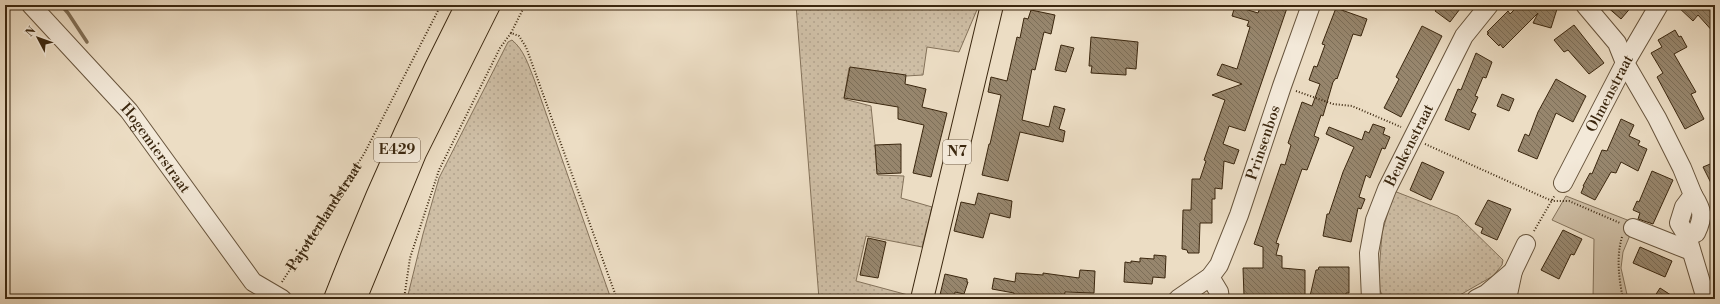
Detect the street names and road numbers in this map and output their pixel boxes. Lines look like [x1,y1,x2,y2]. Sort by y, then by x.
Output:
street label: Olmenstraat [1581,50,1638,135]
street label: Hogemierstraat [117,99,195,197]
street label: Beukenstraat [1380,100,1438,190]
street label: Prinsenbos [1242,103,1284,182]
road number: E429 [374,138,420,162]
road number: N7 [943,140,971,164]
street label: Pajottenlandstraat [282,158,366,274]

